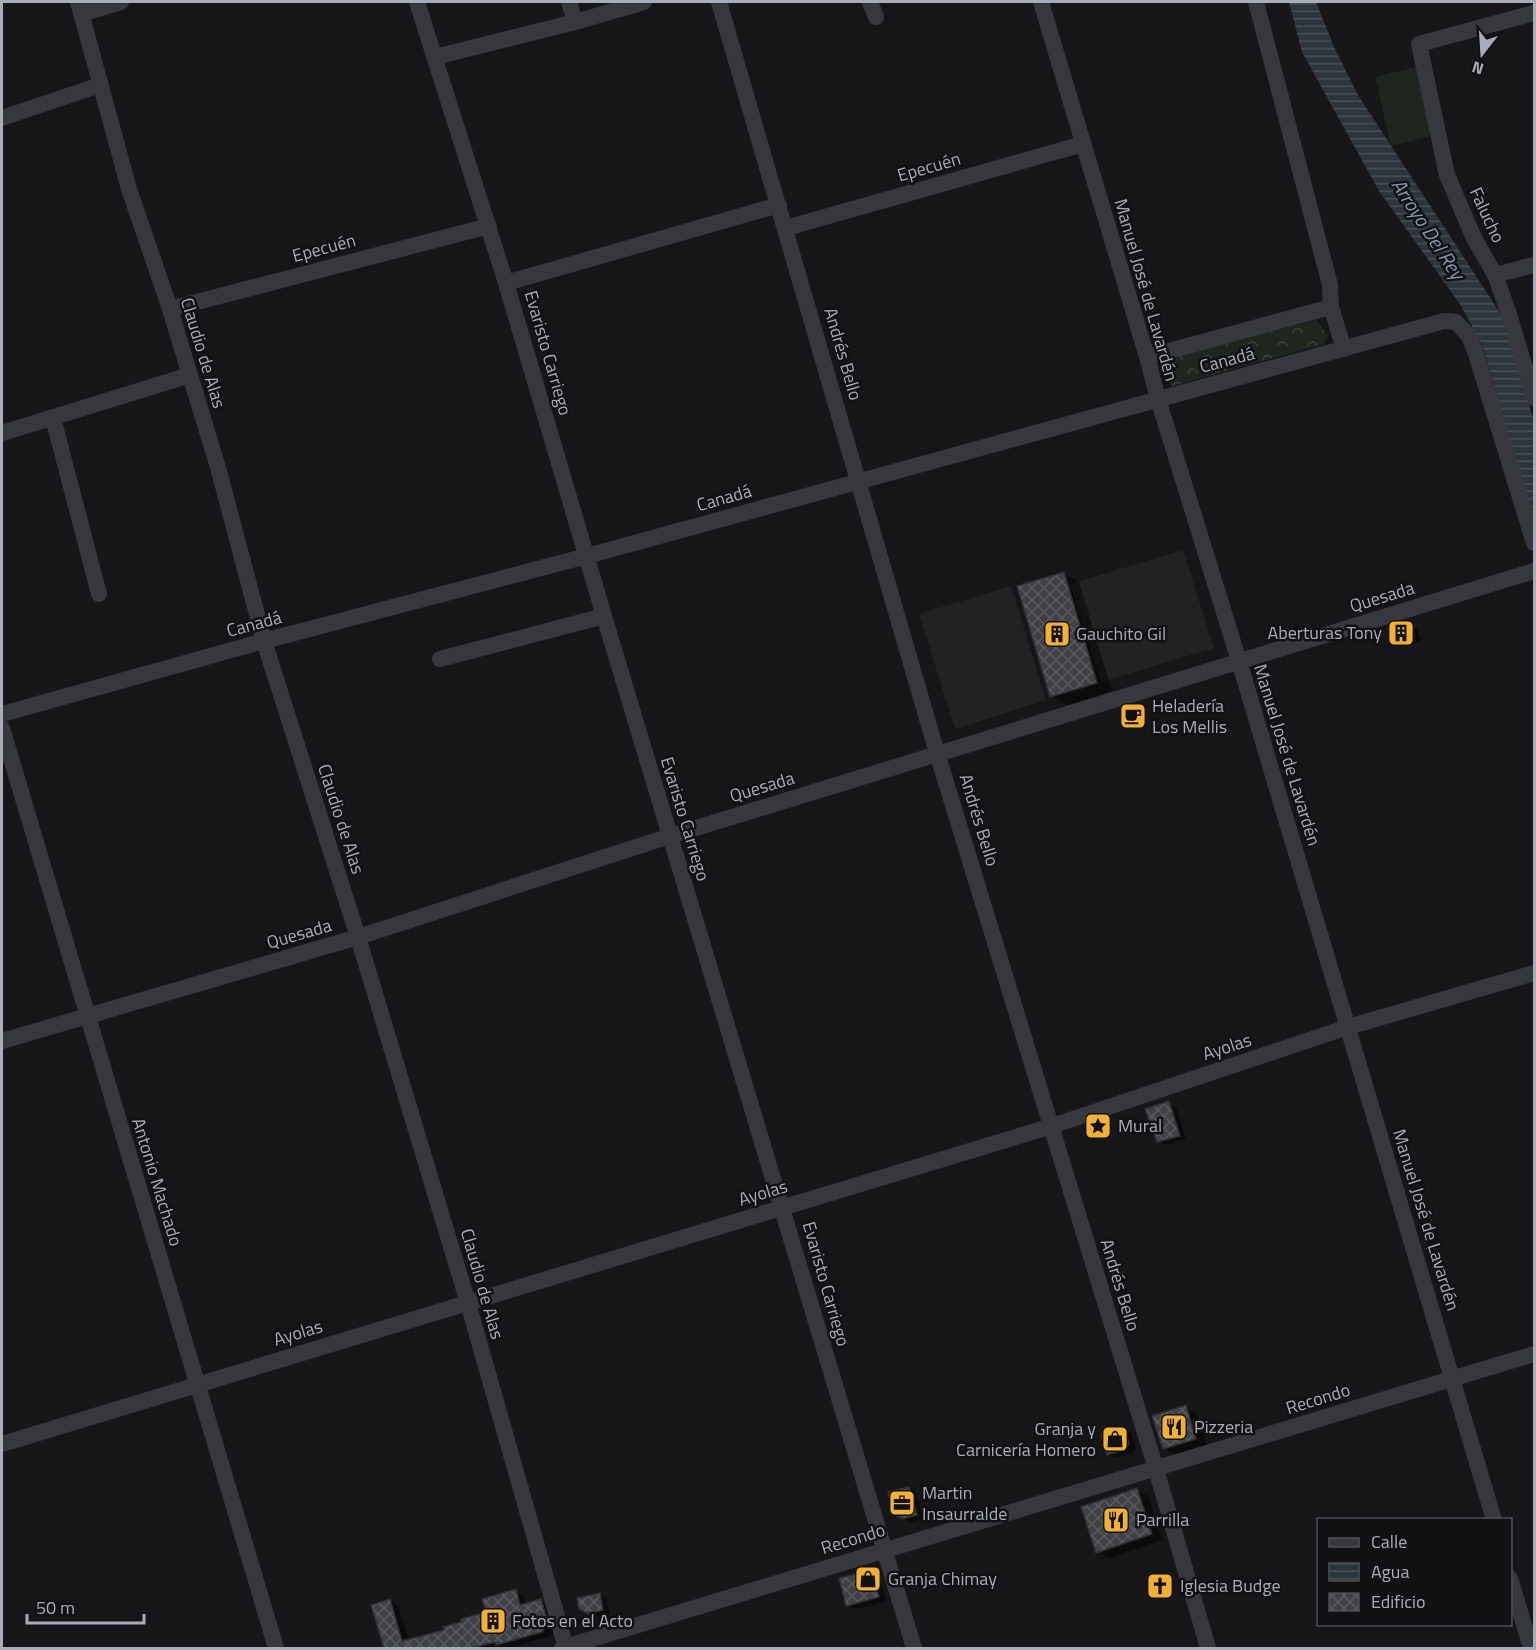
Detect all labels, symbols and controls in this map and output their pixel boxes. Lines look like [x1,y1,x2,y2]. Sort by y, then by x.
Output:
north arrow [1452,24,1512,84]
text: N [1469,55,1486,81]
street label: Epecuén [894,145,964,188]
water label: Arroyo Del Rey [1384,172,1474,287]
street label: Falucho [1463,183,1512,247]
street label: Manuel José de Lavardén [1108,196,1185,384]
street label: Epecuén [289,226,359,269]
street label: Evaristo Carriego [518,287,579,418]
street label: Claudio de Alas [174,294,233,411]
street label: Andrés Bello [817,304,870,403]
street label: Canadá [1196,339,1257,380]
street label: Canadá [693,477,755,518]
street label: Quesada [1346,574,1418,619]
street label: Canadá [223,603,284,644]
building icon: Aberturas Tony [1386,618,1416,648]
building icon: Gauchito Gil [1042,619,1072,649]
place label: Aberturas Tony [1267,619,1382,646]
place label: Gauchito Gil [1076,620,1166,647]
street label: Manuel José de Lavardén [1247,661,1328,849]
place label: Heladería Los Mellis [1152,692,1227,740]
cafe icon: Heladería Los Mellis [1118,701,1148,731]
street label: Evaristo Carriego [654,753,717,884]
street label: Claudio de Alas [311,760,372,877]
street label: Quesada [726,764,798,809]
street label: Andrés Bello [953,770,1006,869]
street label: Quesada [263,911,335,956]
street label: Ayolas [1199,1026,1255,1067]
place icon: Mural [1083,1111,1113,1141]
place label: Mural [1118,1112,1162,1139]
street label: Antonio Machado [125,1114,190,1249]
street label: Manuel José de Lavardén [1386,1126,1467,1314]
street label: Ayolas [735,1172,791,1213]
street label: Evaristo Carriego [796,1218,857,1349]
street label: Claudio de Alas [454,1225,511,1343]
street label: Andrés Bello [1094,1235,1147,1334]
street label: Ayolas [270,1312,326,1353]
street label: Recondo [1282,1376,1353,1421]
restaurant icon: Pizzeria [1159,1412,1189,1442]
place label: Pizzeria [1194,1413,1253,1440]
place label: Granja y Carnicería Homero [956,1415,1096,1463]
shop icon: Granja y Carnicería Homero [1100,1424,1130,1454]
place label: Martin Insaurralde [922,1479,1007,1527]
office icon: Martin Insaurralde [887,1488,917,1518]
restaurant icon: Parrilla [1101,1505,1131,1535]
place label: Parrilla [1136,1506,1189,1533]
street label: Recondo [817,1516,888,1561]
legend [1317,1518,1512,1626]
text: Calle [1371,1528,1407,1555]
text: Agua [1371,1558,1409,1585]
shop icon: Granja Chimay [853,1564,883,1594]
place label: Granja Chimay [888,1565,997,1592]
church icon: Iglesia Budge [1145,1571,1175,1601]
place label: Iglesia Budge [1180,1572,1281,1599]
scale bar [27,1587,144,1625]
text: Edificio [1371,1588,1425,1615]
text: 50 m [36,1594,75,1621]
building icon: Fotos en el Acto [478,1606,508,1636]
place label: Fotos en el Acto [512,1607,633,1634]

